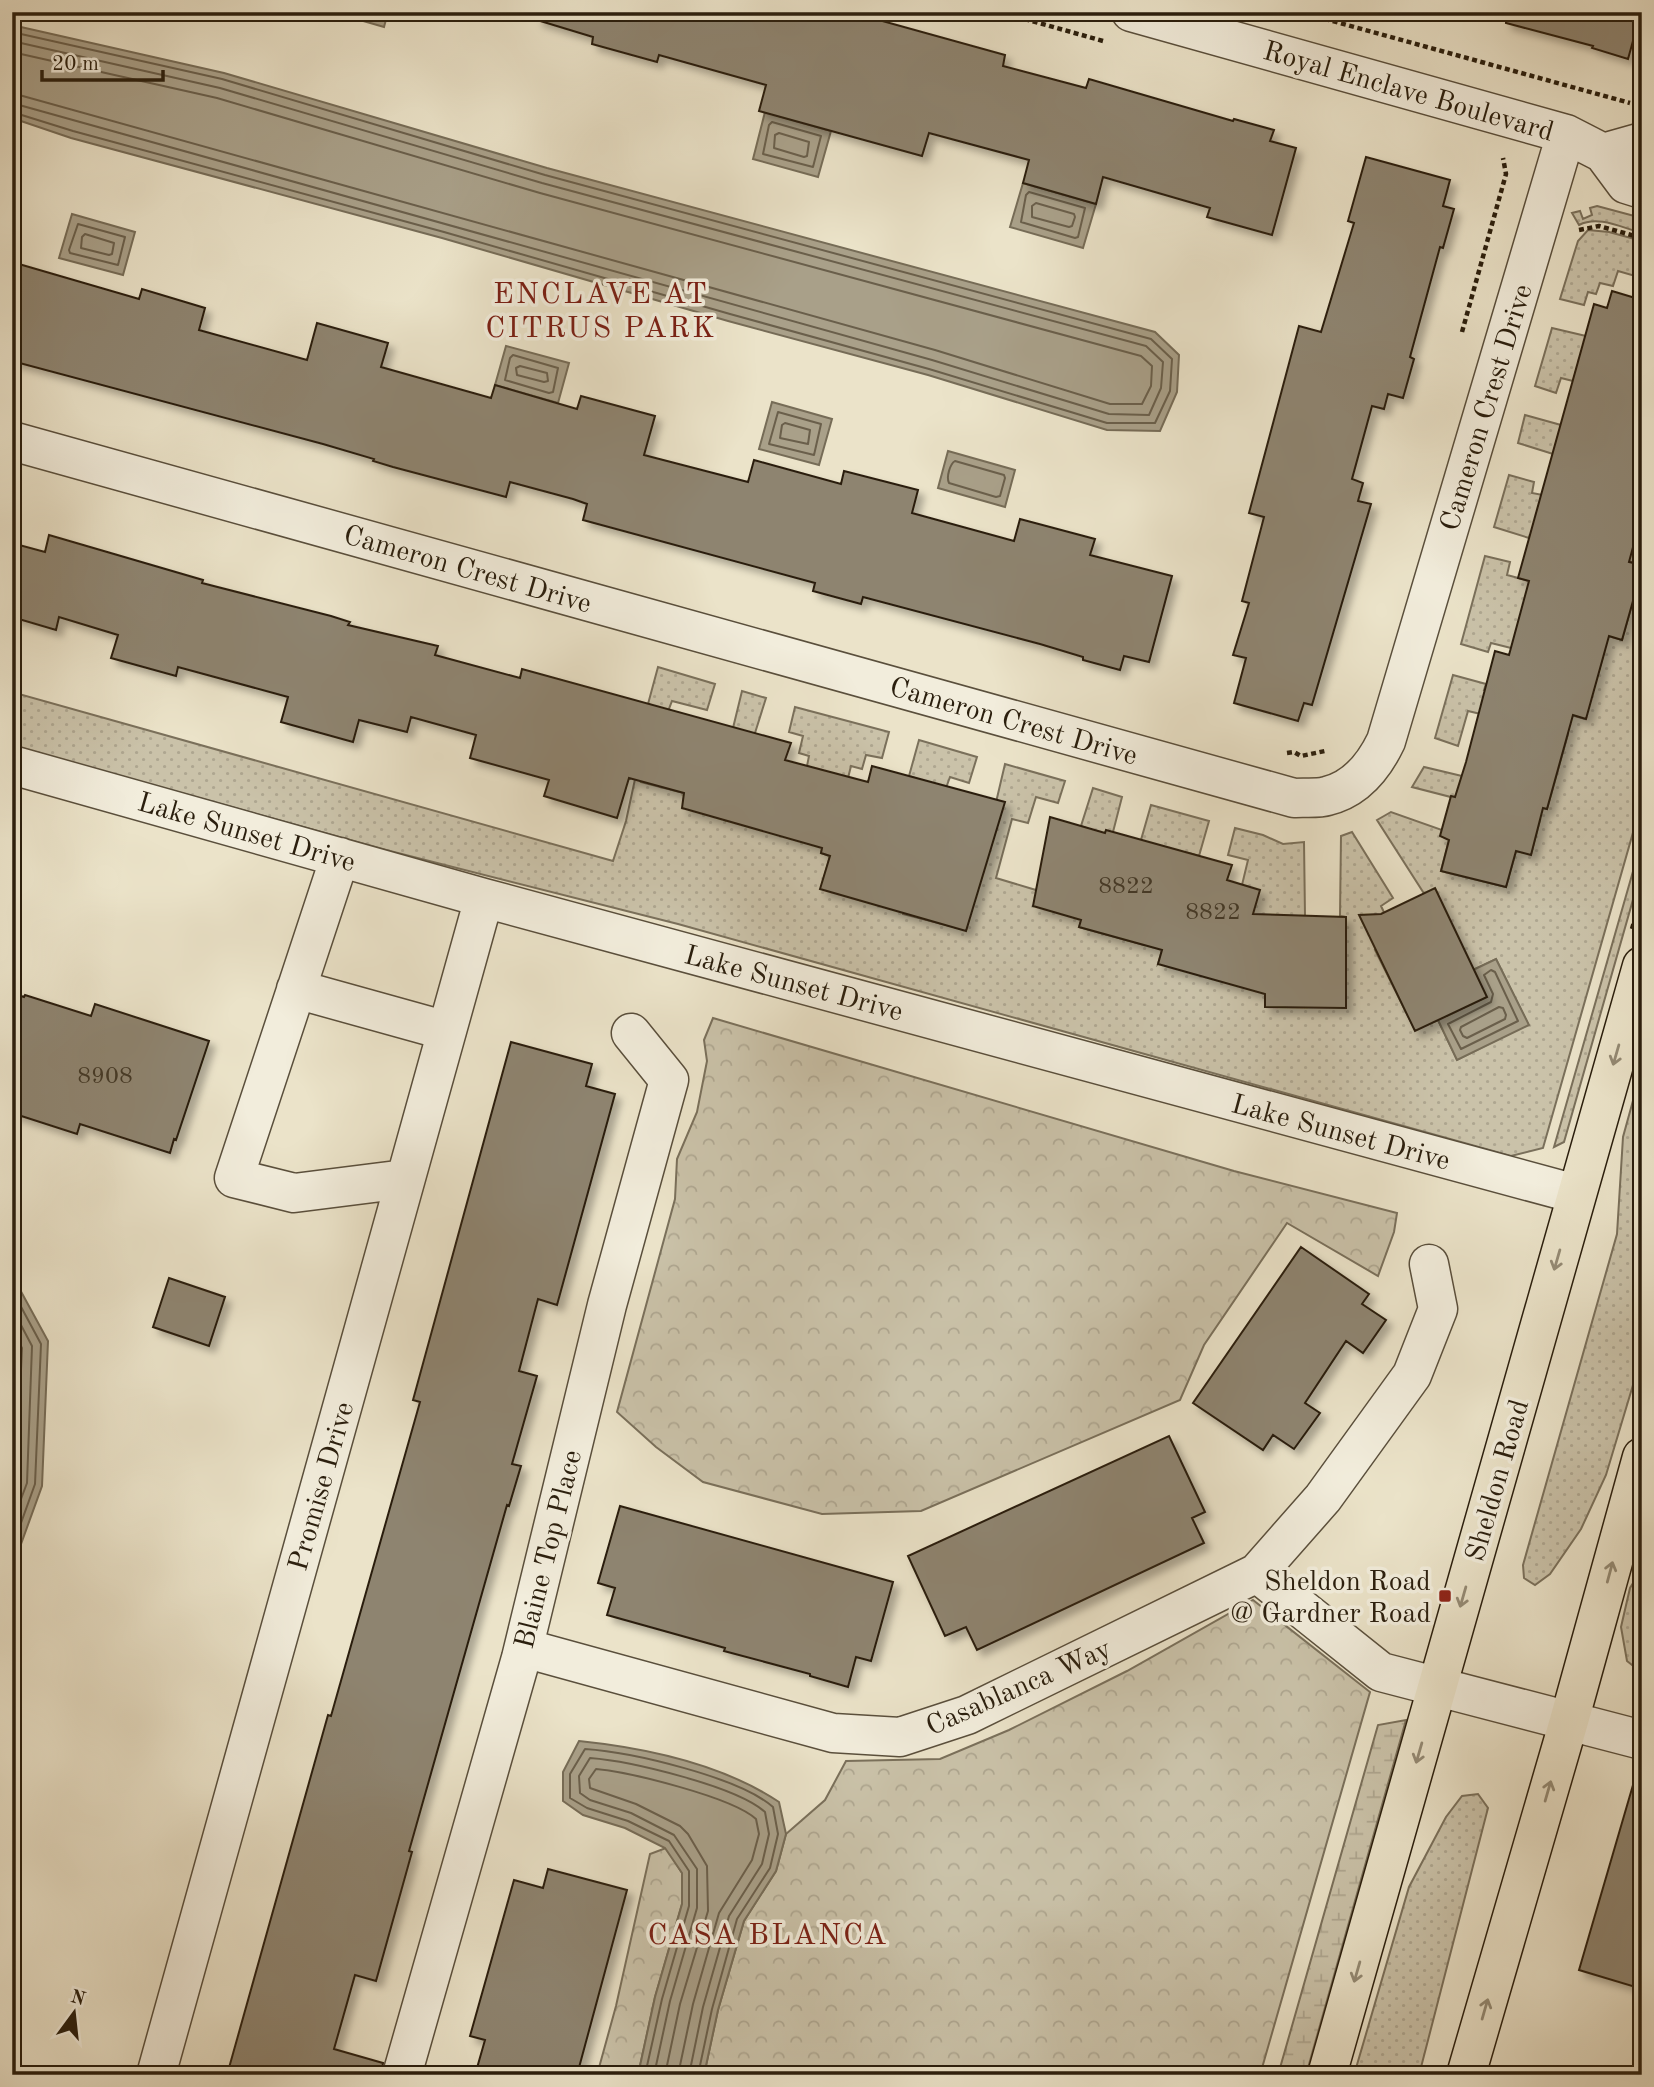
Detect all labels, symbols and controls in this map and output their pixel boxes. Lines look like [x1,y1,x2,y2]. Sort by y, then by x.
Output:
scale bar [42,38,163,82]
street label: Royal Enclave Boulevard [1260,38,1557,148]
text: 20 m [52,54,99,75]
district label: ENCLAVE AT CITRUS PARK [485,280,717,344]
street label: Cameron Crest Drive [1437,281,1539,534]
street label: Cameron Crest Drive [340,522,594,620]
street label: Cameron Crest Drive [886,674,1140,772]
street label: Lake Sunset Drive [134,789,358,878]
house number: 8822 [1098,875,1154,899]
house number: 8822 [1185,901,1241,925]
street label: Lake Sunset Drive [681,942,906,1028]
one-way arrow [1609,1044,1622,1066]
house number: 8908 [77,1065,133,1089]
street label: Lake Sunset Drive [1228,1091,1453,1177]
one-way arrow [1550,1249,1563,1271]
street label: Sheldon Road [1462,1397,1535,1565]
street label: Promise Drive [285,1399,360,1574]
street label: Blaine Top Place [512,1447,588,1652]
one-way arrow [1604,1561,1617,1583]
place label: Sheldon Road @ Gardner Road [1230,1569,1431,1629]
one-way arrow [1455,1586,1468,1608]
marker: Sheldon Road @ Gardner Road [1437,1588,1453,1604]
street label: Casablanca Way [923,1635,1116,1742]
one-way arrow [1411,1742,1424,1764]
one-way arrow [1543,1780,1556,1802]
district label: CASA BLANCA [648,1921,888,1951]
one-way arrow [1349,1961,1362,1983]
north arrow [38,1979,108,2048]
text: N [68,1988,88,2010]
one-way arrow [1479,1998,1492,2021]

